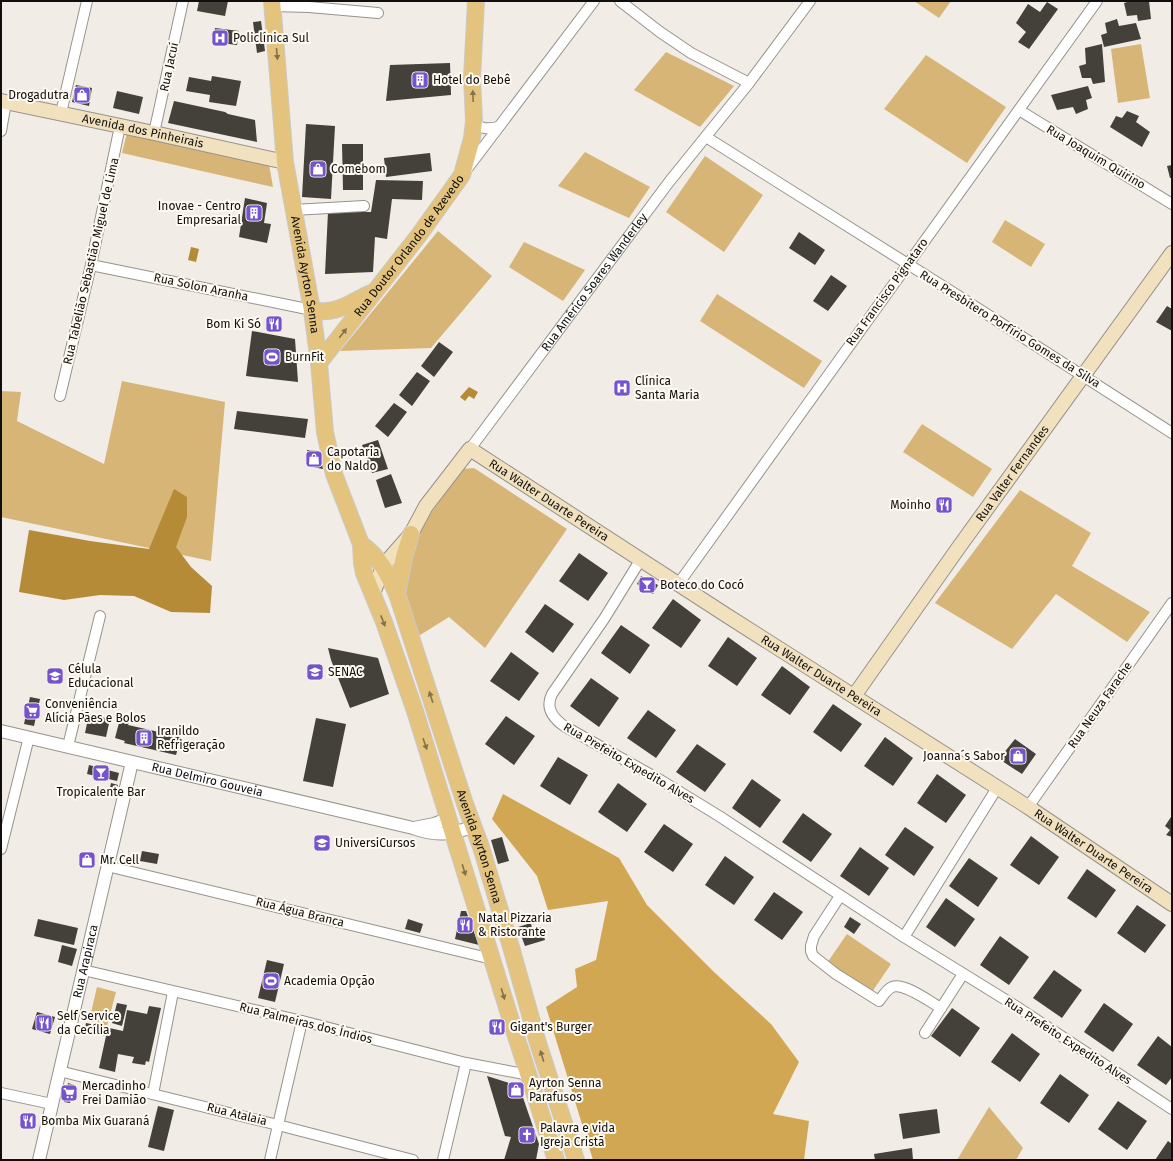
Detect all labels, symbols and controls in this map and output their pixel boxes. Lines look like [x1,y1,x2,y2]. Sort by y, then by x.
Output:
hospital icon: Policlínica Sul [210,28,230,48]
place label: Policlínica Sul [233,31,309,45]
street label: Rua Jacuí [157,40,181,93]
one-way arrow [274,48,280,60]
building icon: Hotel do Bebê [410,70,430,90]
place label: Hotel do Bebê [433,73,510,87]
shop icon: Drogadutra [72,85,92,105]
place label: Drogadutra [8,88,69,102]
one-way arrow [469,90,476,102]
street label: Avenida dos Pinheirais [81,111,205,151]
street label: Rua Joaquim Quirino [1044,122,1148,192]
street label: Rua Tabelião Sebastião Miguel de Lima [60,156,122,366]
shop icon: Comebom [308,159,328,179]
place label: Comebom [331,162,386,176]
street label: Rua Doutor Orlando de Azevedo [351,172,467,319]
place label: Inovae - Centro Empresarial [158,199,241,227]
building icon: Inovae - Centro Empresarial [244,203,264,223]
street label: Rua Américo Soares Wanderley [538,210,650,354]
street label: Avenida Ayrton Senna [288,215,322,334]
street label: Rua Francisco Pignataro [843,235,931,349]
street label: Rua Presbítero Porfírio Gomes da Silva [917,267,1103,391]
street label: Rua Solon Aranha [152,270,250,304]
restaurant icon: Bom Ki Só [264,314,284,334]
place label: Bom Ki Só [206,317,261,331]
one-way arrow [338,327,347,338]
sports icon: BurnFit [262,347,282,367]
place label: BurnFit [285,350,325,364]
place label: Clínica Santa Maria [635,374,699,402]
hospital icon: Clínica Santa Maria [612,378,632,398]
street label: Rua Valter Fernandes [973,422,1052,524]
place label: Capotaria do Naldo [327,445,380,473]
shop icon: Capotaria do Naldo [304,449,324,469]
street label: Rua Walter Duarte Pereira [486,456,611,544]
restaurant icon: Moinho [934,495,954,515]
place label: Moinho [890,498,931,512]
bar icon: Boteco do Cocó [637,575,657,595]
place label: Boteco do Cocó [660,578,744,592]
one-way arrow [381,615,387,627]
street label: Rua Walter Duarte Pereira [758,632,884,719]
street label: Rua Neuza Farache [1065,659,1135,751]
place label: Célula Educacional [68,662,134,690]
school or university icon: SENAC [305,662,325,682]
place label: SENAC [328,665,363,679]
school or university icon: Célula Educacional [45,666,65,686]
one-way arrow [428,691,434,703]
place label: Conveniência Alícia Pães e Bolos [45,697,146,725]
supermarket icon: Conveniência Alícia Pães e Bolos [22,701,42,721]
street label: Rua Prefeito Expedito Alves [561,720,697,806]
place label: Iranildo Refrigeração [157,724,225,752]
building icon: Iranildo Refrigeração [134,728,154,748]
one-way arrow [422,738,428,750]
shop icon: Joanna´s Sabor [1008,746,1028,766]
place label: Joanna´s Sabor [923,749,1005,763]
street label: Rua Delmiro Gouveia [150,760,264,799]
bar icon: Tropicalente Bar [91,763,111,783]
place label: Tropicalente Bar [56,785,146,799]
street label: Avenida Ayrton Senna [454,788,505,905]
street label: Rua Walter Duarte Pereira [1032,806,1155,896]
school or university icon: UniversiCursos [312,833,332,853]
place label: UniversiCursos [335,836,416,850]
shop icon: Mr. Cell [77,850,97,870]
place label: Mr. Cell [100,853,140,867]
one-way arrow [461,864,467,876]
street label: Rua Água Branca [254,893,346,930]
place label: Natal Pizzaria & Ristorante [478,911,552,939]
restaurant icon: Natal Pizzaria & Ristorante [455,915,475,935]
street label: Rua Arapiraca [70,923,101,999]
sports icon: Academia Opção [261,971,281,991]
place label: Academia Opção [284,974,375,988]
one-way arrow [500,988,506,1000]
street label: Rua Prefeito Expedito Alves [1002,995,1135,1088]
street label: Rua Palmeiras dos Índios [238,999,375,1046]
place label: Self Service da Cecília [57,1009,120,1037]
restaurant icon: Self Service da Cecília [34,1013,54,1033]
restaurant icon: Gigant's Burger [487,1017,507,1037]
place label: Gigant's Burger [510,1020,592,1034]
one-way arrow [539,1050,545,1062]
place label: Ayrton Senna Parafusos [529,1076,601,1104]
place label: Mercadinho Frei Damião [82,1079,146,1107]
shop icon: Ayrton Senna Parafusos [506,1080,526,1100]
supermarket icon: Mercadinho Frei Damião [59,1083,79,1103]
street label: Rua Atalaia [206,1100,268,1128]
restaurant icon: Bomba Mix Guaraná [18,1111,38,1131]
place label: Bomba Mix Guaraná [41,1114,149,1128]
place label: Palavra e vida Igreja Cristã [540,1121,615,1149]
church icon: Palavra e vida Igreja Cristã [517,1125,537,1145]

